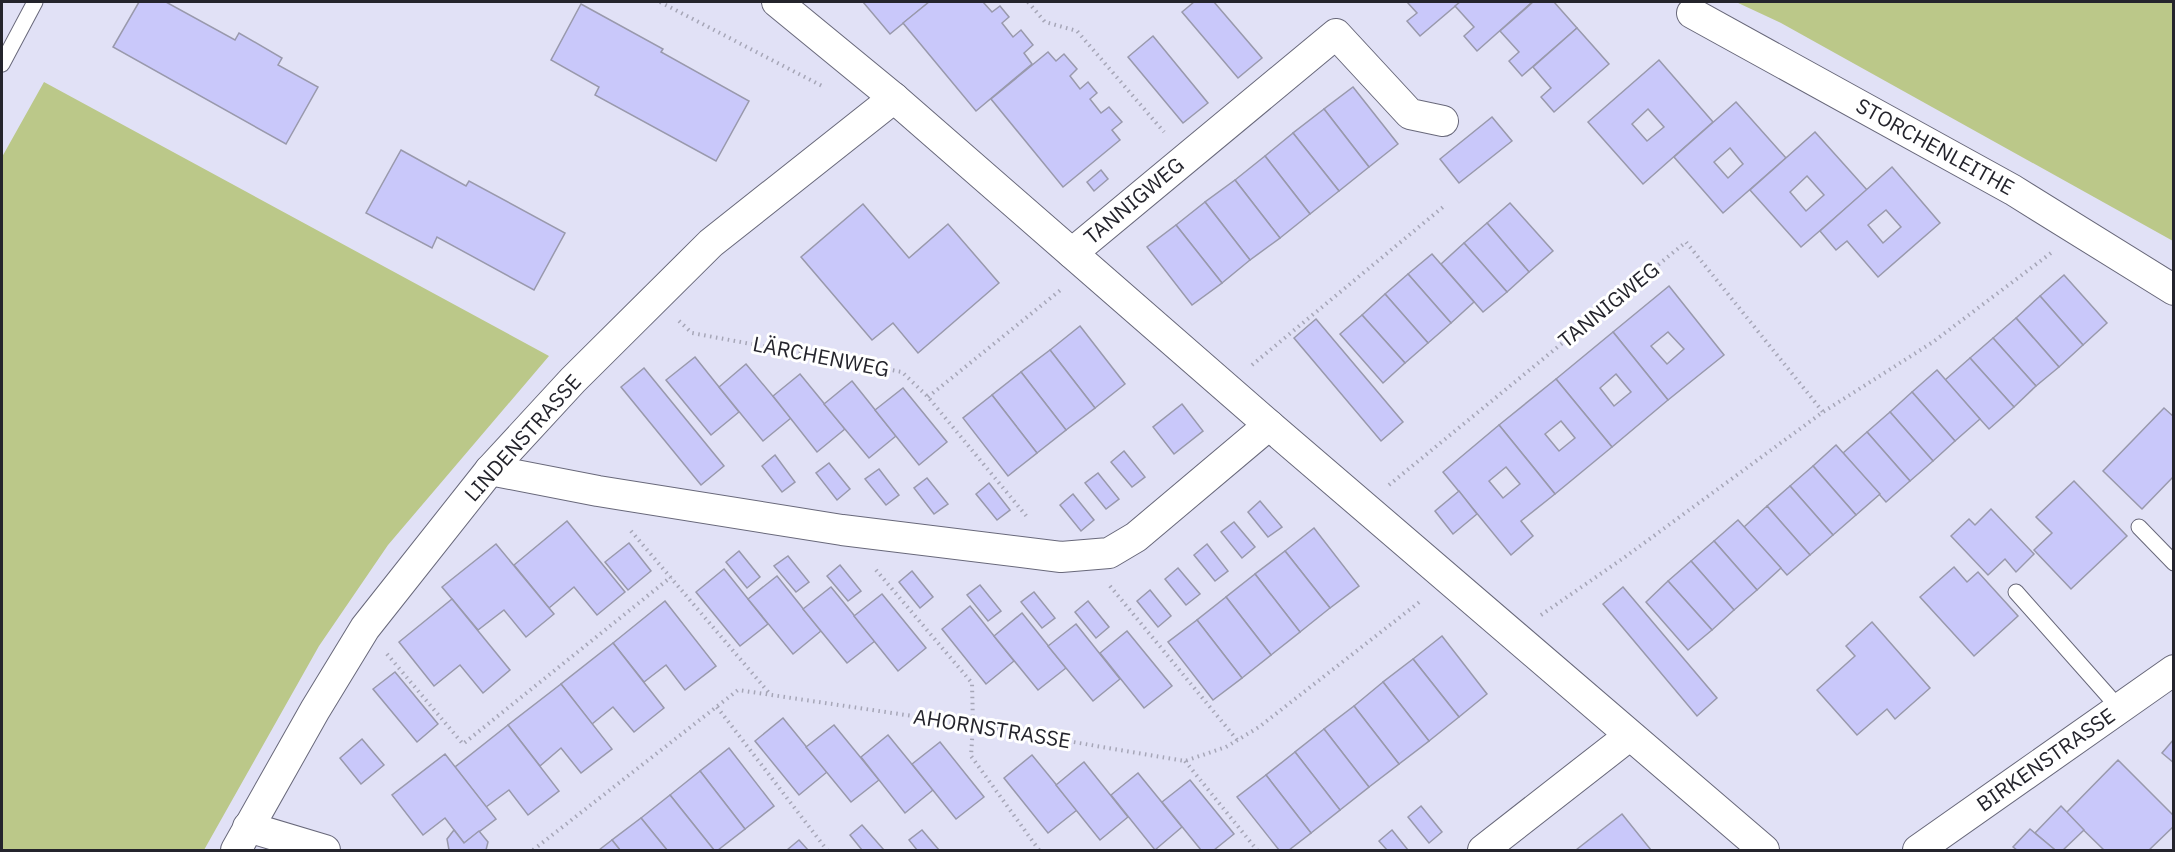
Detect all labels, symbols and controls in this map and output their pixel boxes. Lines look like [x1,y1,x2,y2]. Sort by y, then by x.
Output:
street label: STORCHENLEITHE [1851,91,2020,201]
street label: TANNIGWEG [1078,150,1189,250]
street label: TANNIGWEG [1552,255,1665,354]
street label: LÄRCHENWEG [751,329,892,383]
street label: LINDENSTRASSE [458,368,587,507]
street label: BIRKENSTRASSE [1971,701,2120,817]
street label: AHORNSTRASSE [912,702,1073,754]

